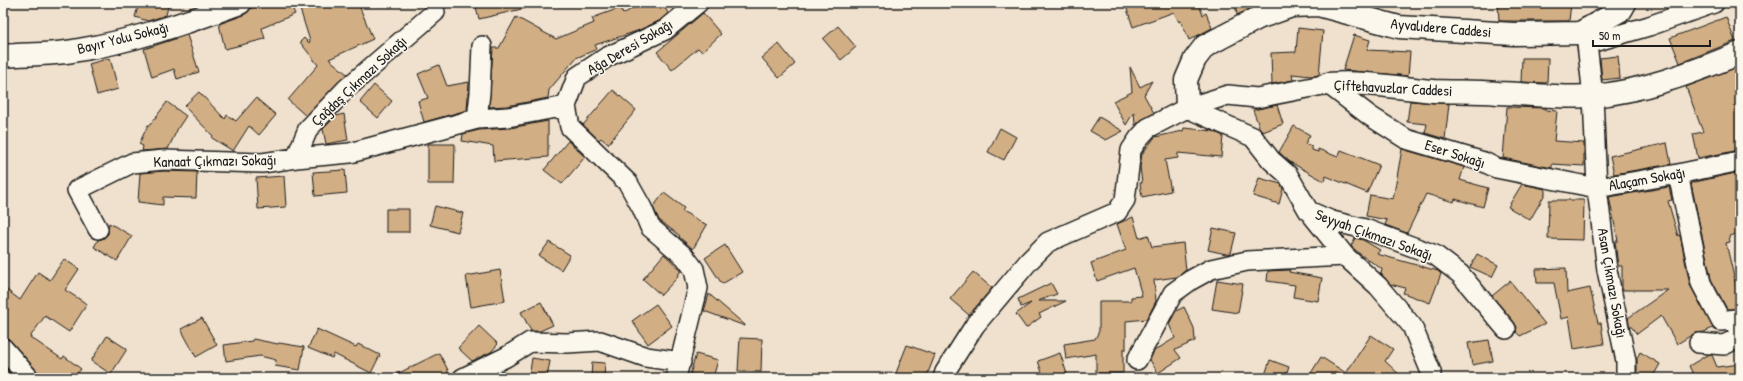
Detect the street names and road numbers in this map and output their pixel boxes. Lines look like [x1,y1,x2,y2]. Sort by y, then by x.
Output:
street label: Ayvalıdere Caddesi [1390,13,1492,42]
street label: Ağa Deresi Sokağı [583,14,676,80]
street label: Bayır Yolu Sokağı [75,16,171,59]
street label: Çağdaş Çıkmazı Sokağı [306,31,411,131]
street label: Çiftehavuzlar Caddesi [1333,74,1453,101]
street label: Eser Sokağı [1422,134,1488,173]
street label: Kanaat Çıkmazı Sokağı [153,149,277,172]
street label: Alaçam Sokağı [1607,161,1687,196]
street label: Seyyah Çıkmazı Sokağı [1313,204,1436,265]
street label: Asan Çıkmazı Sokağı [1592,226,1633,340]

